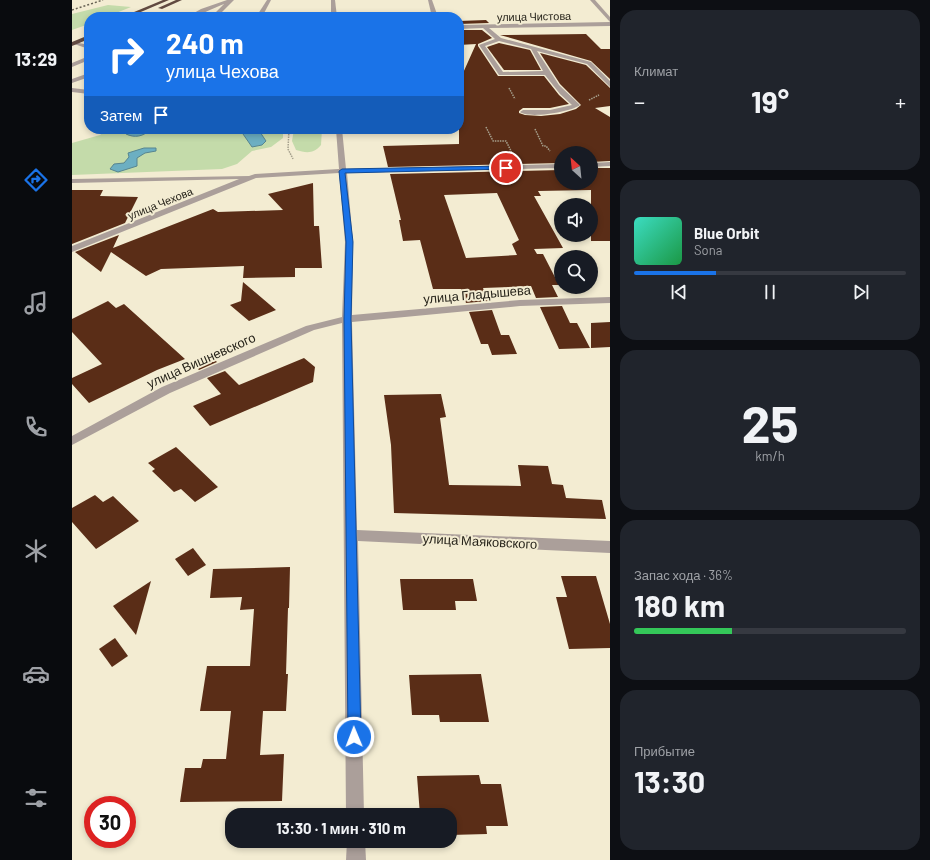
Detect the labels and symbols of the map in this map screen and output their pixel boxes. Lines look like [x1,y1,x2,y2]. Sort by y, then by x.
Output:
street label: улица Чистова [497,9,572,23]
north arrow [554,146,598,190]
pin [489,151,523,185]
street label: улица Чехова [126,184,195,222]
street label: улица Гладышева [422,281,532,307]
street label: улица Вишневского [144,329,258,391]
street label: улица Маяковского [422,530,538,552]
position arrow [333,716,375,758]
speed limit sign: 30 [84,796,136,848]

